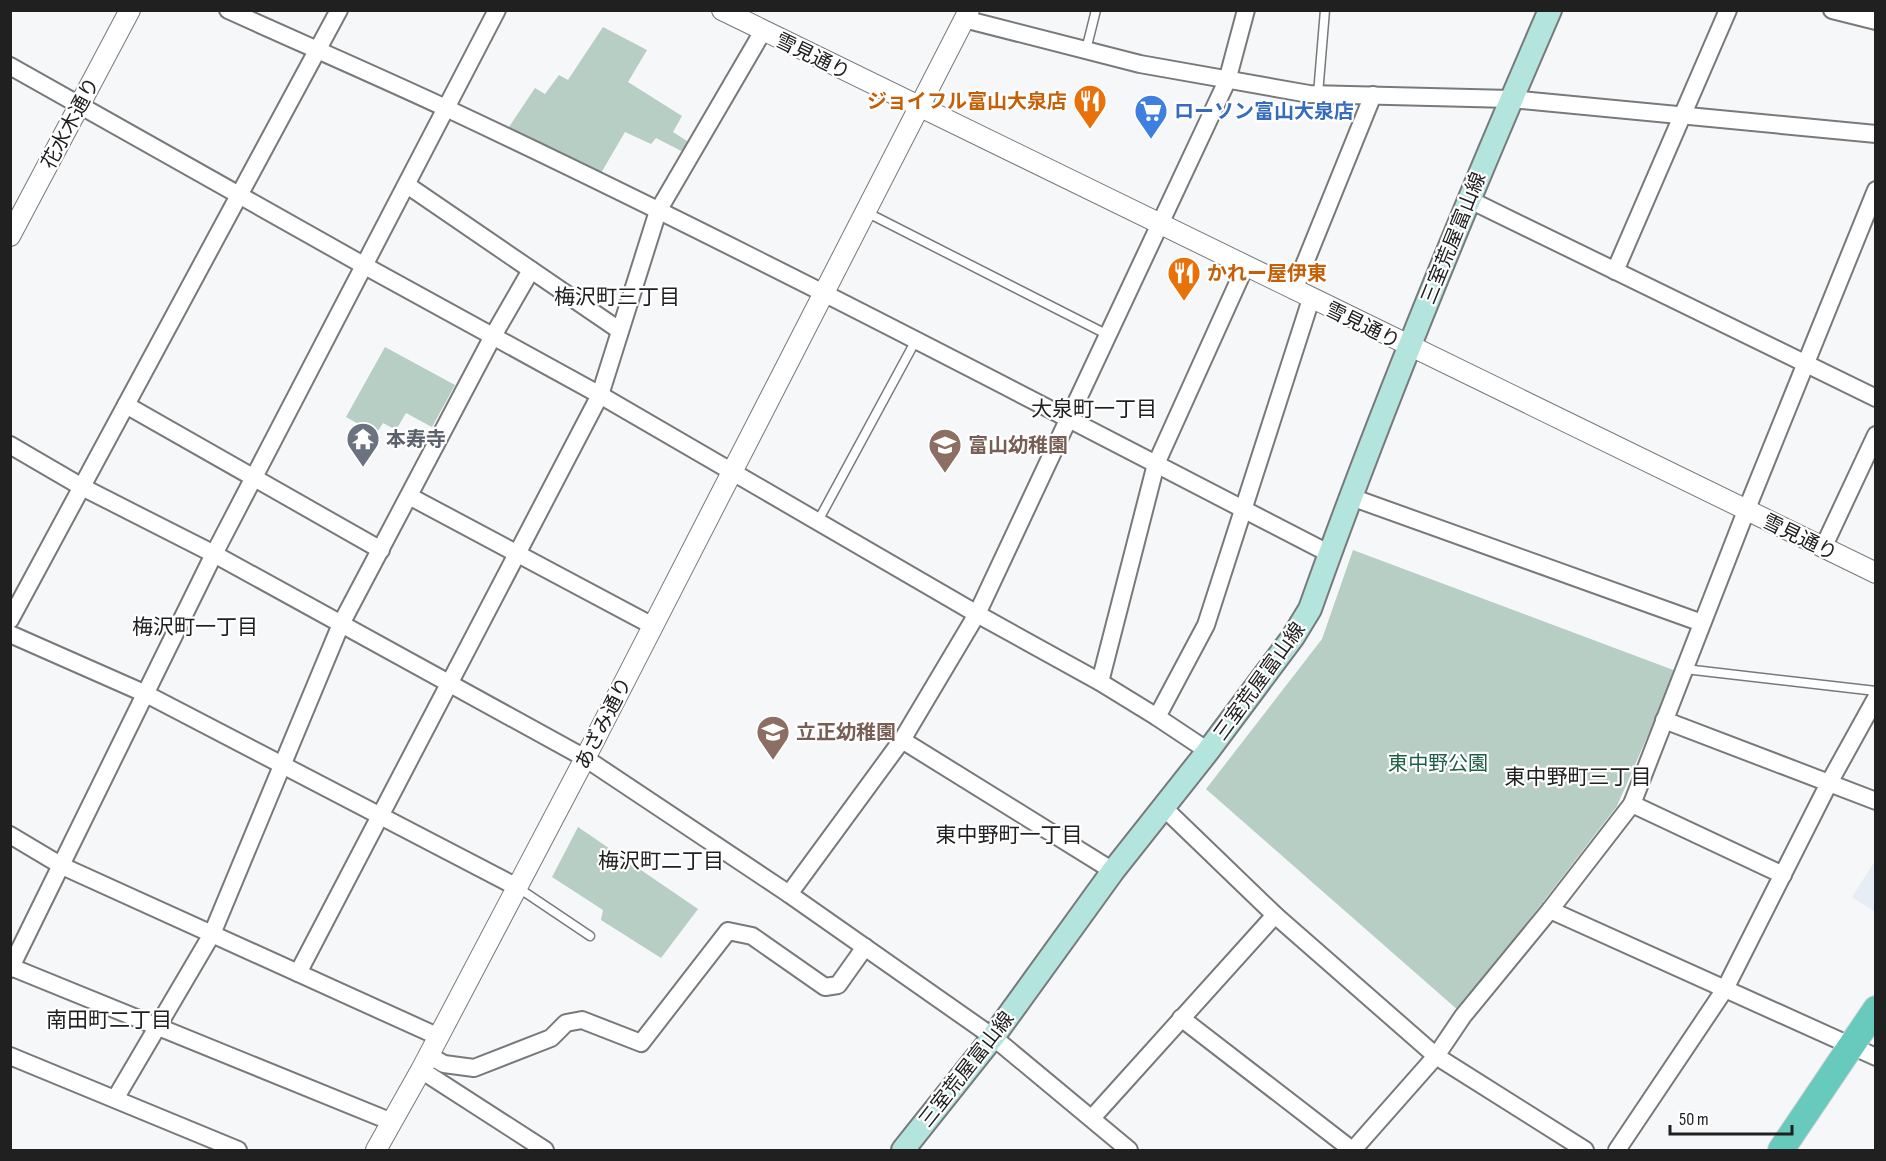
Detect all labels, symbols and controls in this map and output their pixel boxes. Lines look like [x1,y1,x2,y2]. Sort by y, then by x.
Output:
street label: 雪見通り [771,29,854,85]
street label: 花水木通り [37,74,105,173]
restaurant icon: ジョイフル富山大泉店 [1072,83,1108,130]
place label: ジョイフル富山大泉店 [867,90,1067,114]
supermarket icon: ローソン富山大泉店 [1133,93,1169,140]
place label: ローソン富山大泉店 [1174,100,1354,124]
street label: 三室荒屋富山線 [1417,169,1491,308]
restaurant icon: かれー屋伊東 [1166,255,1202,302]
place label: かれー屋伊東 [1207,262,1327,286]
district label: 梅沢町三丁目 [554,285,680,310]
street label: 雪見通り [1321,298,1404,354]
district label: 大泉町一丁目 [1031,397,1157,422]
temple icon: 本寿寺 [345,421,381,468]
school or university icon: 富山幼稚園 [927,427,963,474]
place label: 本寿寺 [386,428,446,452]
place label: 富山幼稚園 [968,434,1068,458]
street label: 雪見通り [1758,510,1841,566]
district label: 梅沢町一丁目 [132,615,258,640]
street label: 三室荒屋富山線 [1209,618,1311,745]
street label: あざみ通り [570,673,637,773]
school or university icon: 立正幼稚園 [755,714,791,761]
place label: 立正幼稚園 [796,721,896,745]
park label: 東中野公園 [1388,752,1488,776]
district label: 東中野町三丁目 [1505,765,1652,790]
district label: 東中野町一丁目 [936,823,1083,848]
district label: 梅沢町二丁目 [598,849,724,874]
street label: 三室荒屋富山線 [914,1007,1019,1132]
district label: 南田町二丁目 [46,1008,172,1033]
scale bar [1670,1098,1792,1136]
text: 50 m [1679,1109,1709,1130]

